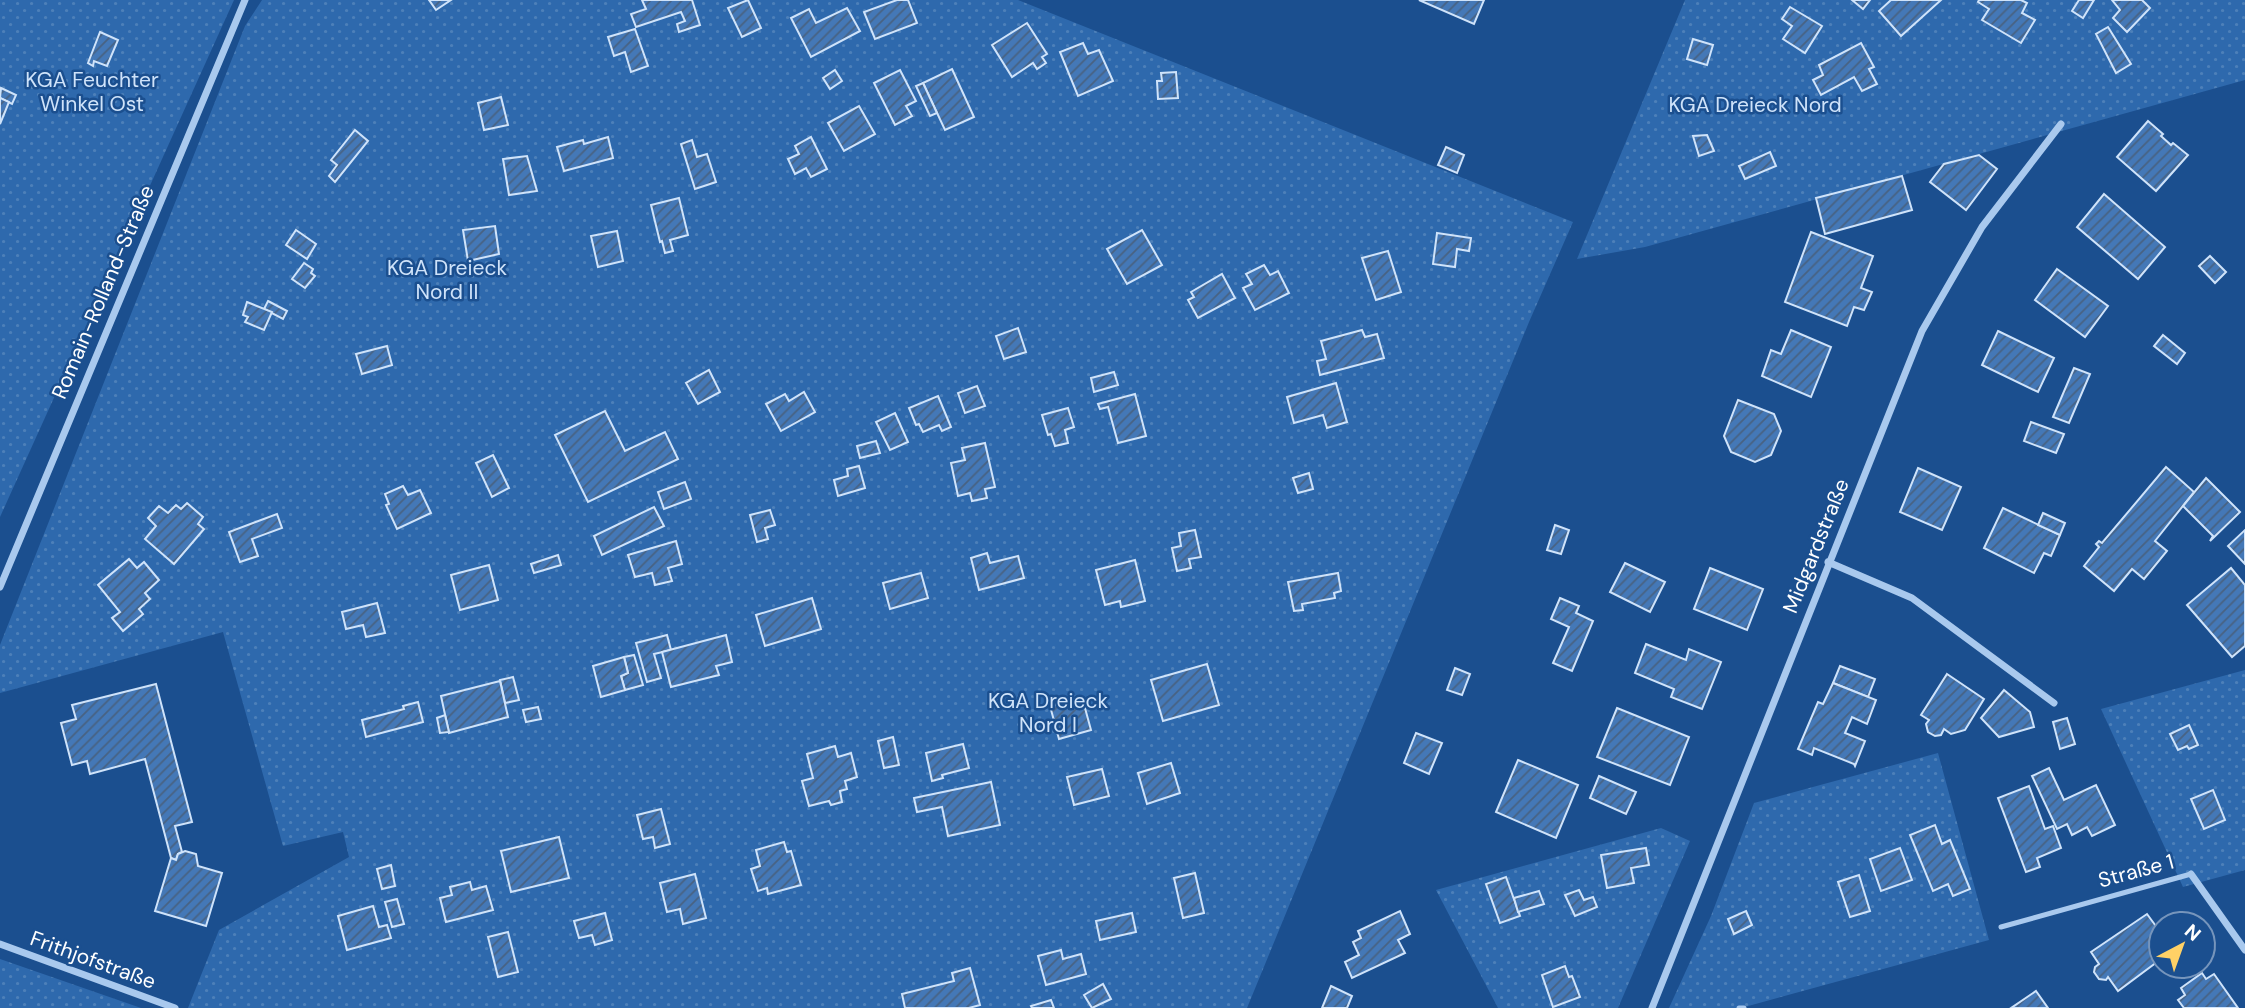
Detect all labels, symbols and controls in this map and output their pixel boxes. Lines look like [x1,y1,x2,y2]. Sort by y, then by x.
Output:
park label: KGA Feuchter Winkel Ost [25,66,159,118]
park label: KGA Dreieck Nord [1668,91,1842,119]
street label: Romain-Rolland-Straße [45,181,161,403]
park label: KGA Dreieck Nord II [387,254,507,306]
street label: Midgardstraße [1776,475,1856,617]
park label: KGA Dreieck Nord I [988,687,1108,739]
street label: Straße 1 [2095,847,2177,895]
north arrow [2147,910,2217,980]
text: N [2179,919,2206,947]
street label: Frithjofstraße [26,924,160,996]

